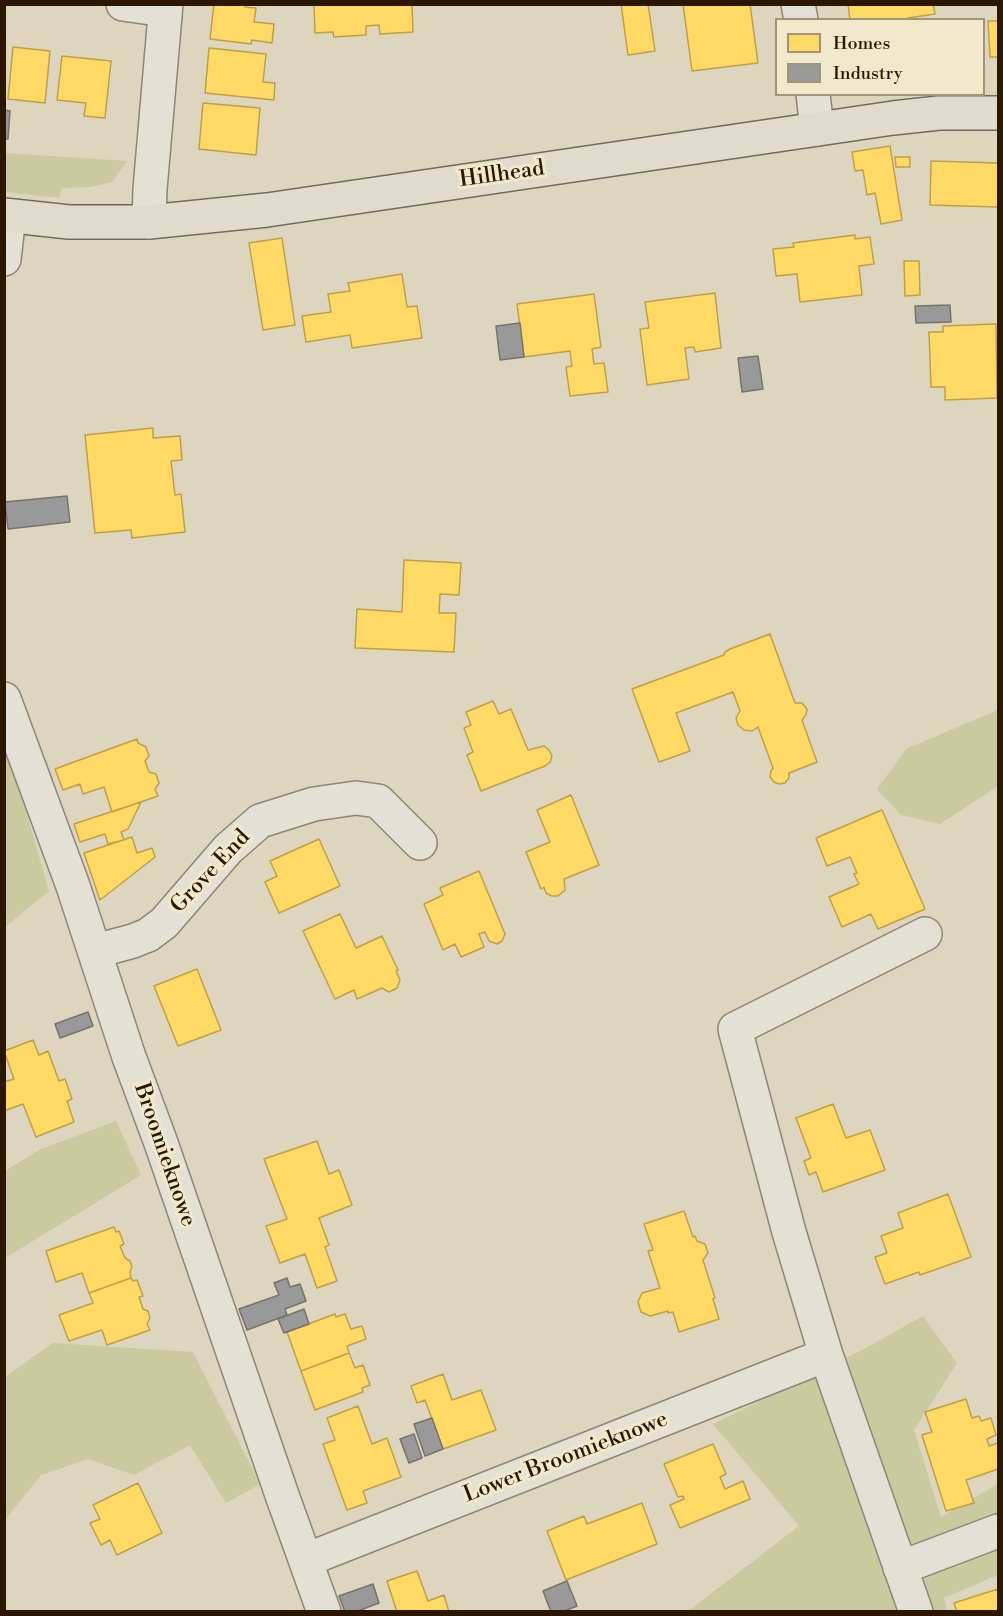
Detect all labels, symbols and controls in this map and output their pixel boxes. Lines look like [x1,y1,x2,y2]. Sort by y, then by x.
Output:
legend [775,18,985,96]
text: Homes [833,32,890,55]
text: Industry [833,62,903,85]
street label: Hillhead [458,156,546,194]
street label: Grove End [166,825,256,919]
street label: Broomieknowe [127,1080,201,1230]
street label: Lower Broomieknowe [460,1407,672,1509]

